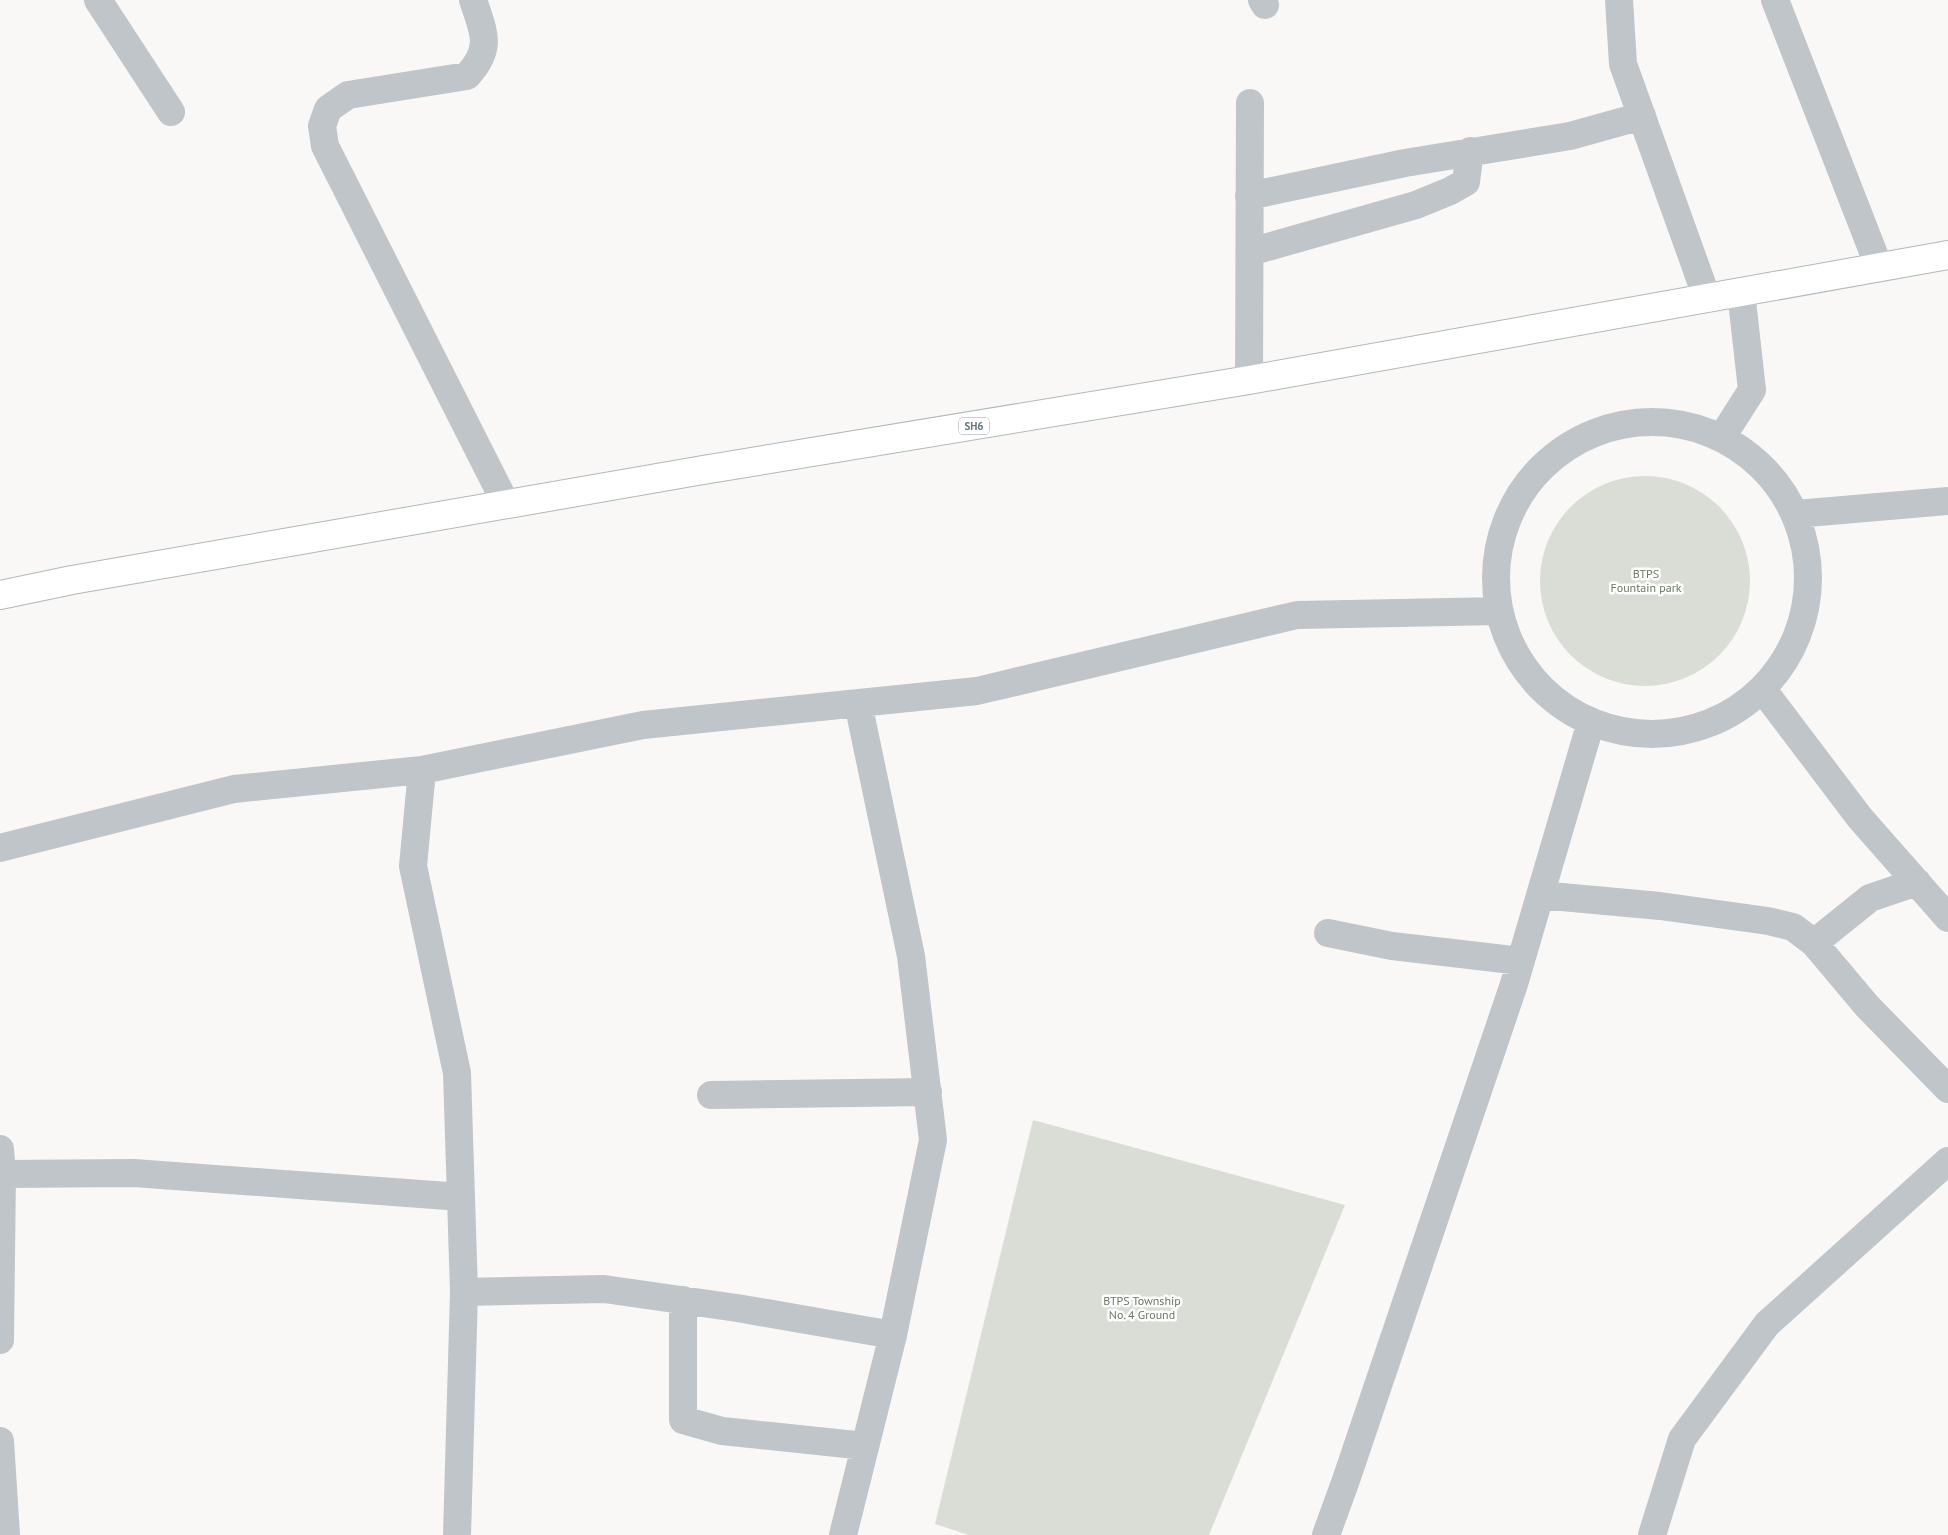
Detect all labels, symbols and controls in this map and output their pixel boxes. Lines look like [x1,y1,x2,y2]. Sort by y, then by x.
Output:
road number: SH6 [959,418,989,434]
park label: BTPS Fountain park [1611,566,1682,595]
park label: BTPS Township No. 4 Ground [1103,1293,1181,1322]

